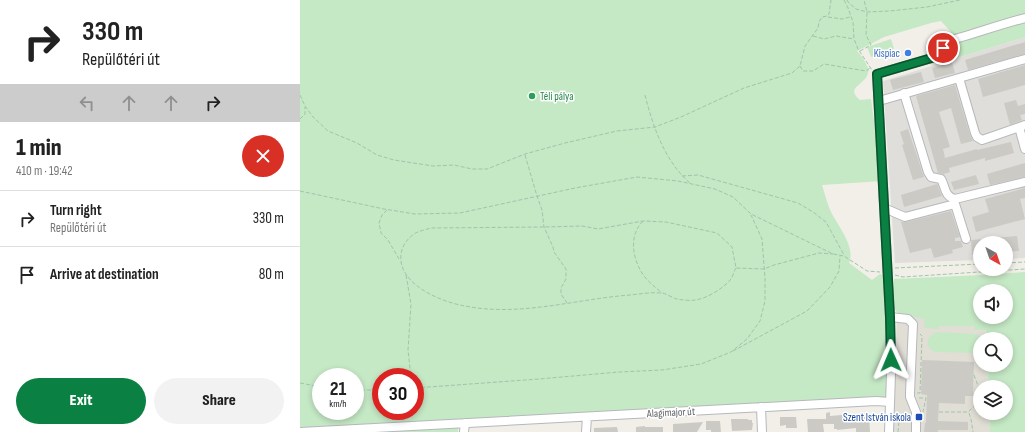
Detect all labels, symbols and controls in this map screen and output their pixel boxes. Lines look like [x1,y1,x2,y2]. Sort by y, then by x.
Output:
text: 330 m [82,15,143,48]
icon: right [16,16,68,68]
pin [926,31,960,65]
icon: arrive [932,37,954,59]
place label: Kispiac [874,47,900,60]
marker: Kispiac [903,48,913,58]
text: Repülőtéri út [82,49,160,70]
place label: Téli pálya [540,90,573,103]
marker: Téli pálya [527,91,537,101]
icon: left [76,92,98,114]
icon: ahead [118,92,140,114]
icon: ahead [160,92,182,114]
icon: right [202,92,224,114]
text: 1 min [16,133,62,162]
button: close [242,135,284,177]
text: 410 m · 19:42 [16,163,73,179]
text: Turn right [50,201,102,220]
icon: right [16,208,38,230]
text: 330 m [253,209,284,228]
text: Repülőtéri út [50,220,106,236]
north arrow [973,236,1013,276]
map controls [973,236,1013,420]
icon: arrive [16,264,38,286]
text: Arrive at destination [50,265,159,284]
text: 80 m [259,265,284,284]
button: sound [973,284,1013,324]
button: search [973,332,1013,372]
position arrow [870,339,912,381]
speed limit sign: 30 [372,368,424,420]
text: 21 [330,377,346,401]
button: Exit [16,378,146,424]
button: Share [154,378,284,424]
button: layers [973,380,1013,420]
text: km/h [329,398,347,410]
street label: Alagimajor út [646,405,696,420]
place label: Szent István iskola [843,411,911,424]
marker: Szent István iskola [914,412,924,422]

